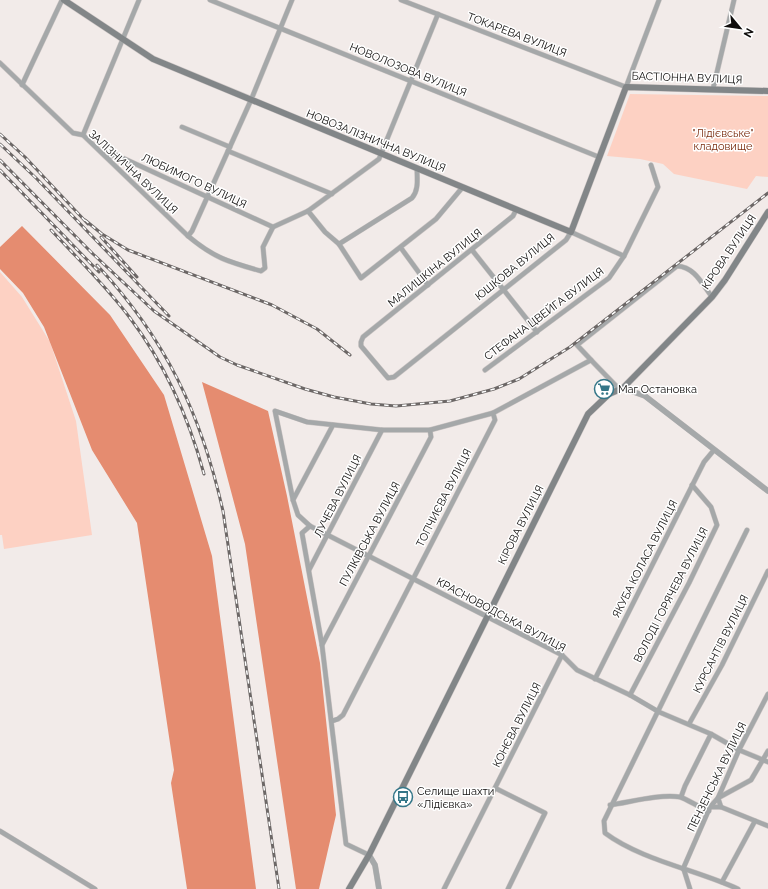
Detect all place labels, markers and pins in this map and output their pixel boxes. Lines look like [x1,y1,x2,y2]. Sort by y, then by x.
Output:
supermarket icon: Маг Остановка [593,378,615,400]
place label: Маг Остановка [618,383,697,396]
place label: Селище шахти «Лідієвка» [417,785,494,811]
bus stop icon: Селище шахти «Лідієвка» [392,786,414,808]

